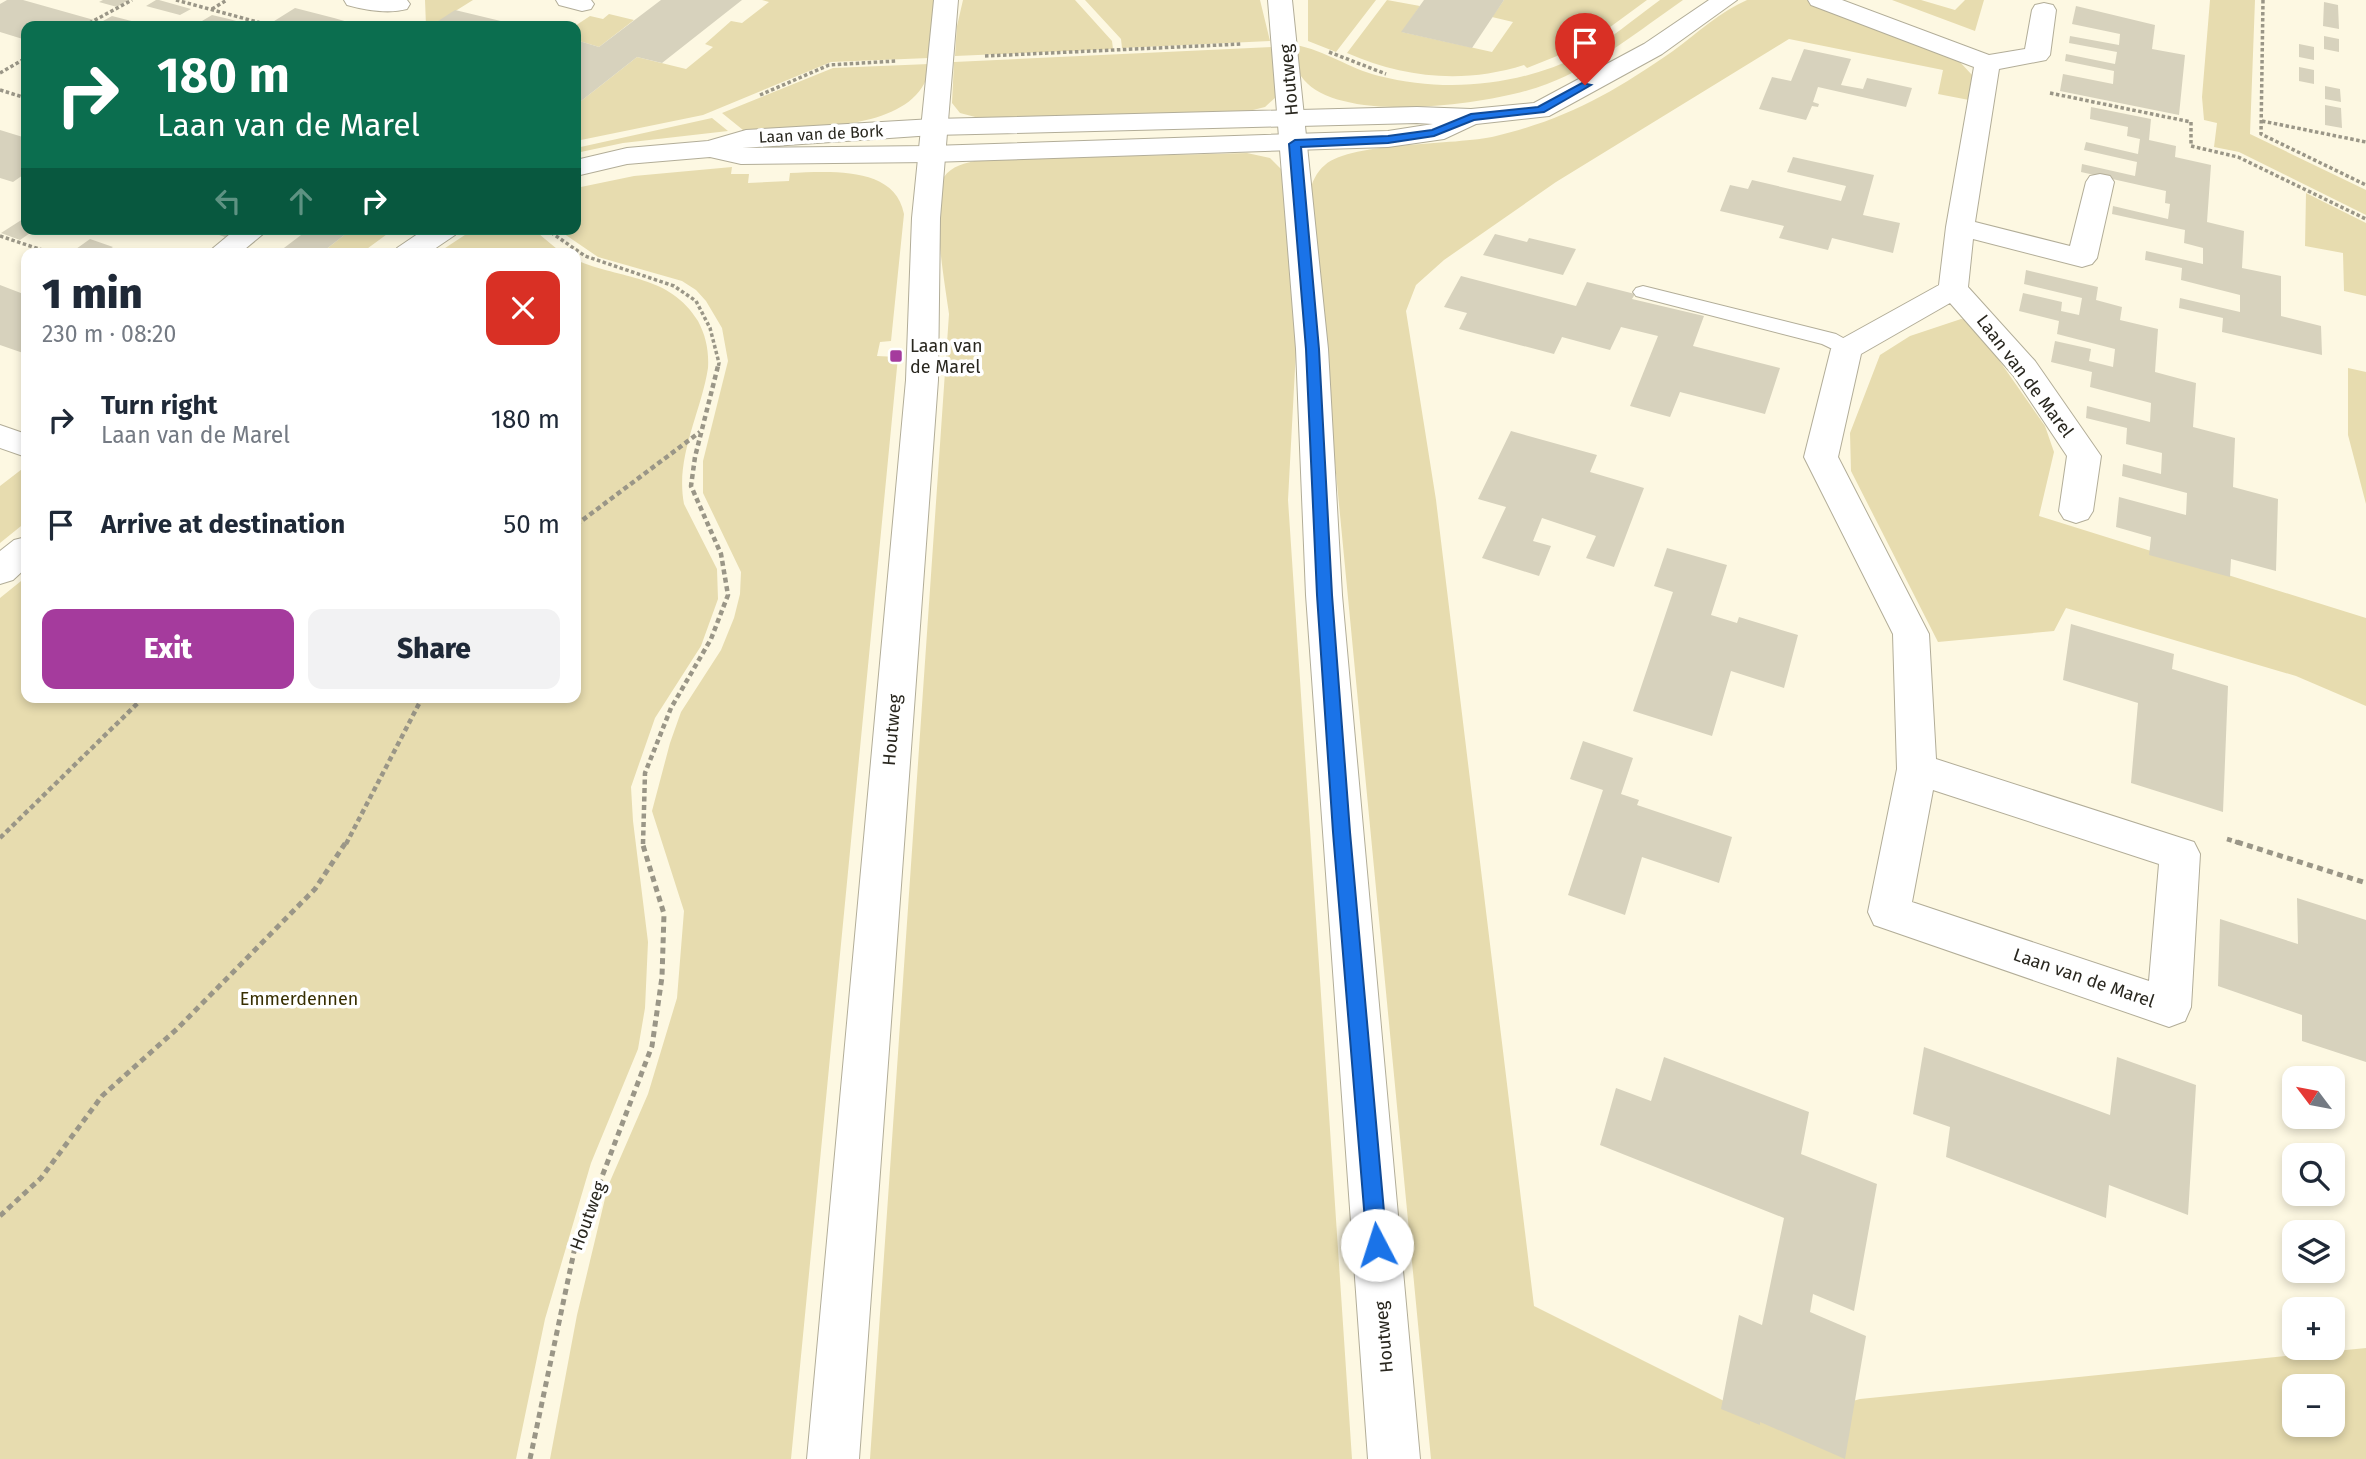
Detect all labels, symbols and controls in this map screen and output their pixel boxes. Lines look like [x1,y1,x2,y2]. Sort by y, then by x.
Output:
pin [1555,13,1615,85]
icon: arrive [1566,24,1604,62]
street label: Houtweg [1275,43,1303,117]
text: 180 m [157,46,290,105]
icon: right [42,49,133,140]
text: Laan van de Marel [157,106,420,144]
street label: Laan van de Bork [758,121,885,147]
icon: left [209,182,247,220]
icon: ahead [282,182,320,220]
icon: right [355,182,393,220]
text: 1 min [42,269,143,319]
button: close [486,271,560,345]
street label: Laan van de Marel [1972,310,2078,442]
text: 230 m · 08:20 [42,320,176,348]
place label: Laan van de Marel [910,335,983,378]
marker: Laan van de Marel [888,348,904,364]
text: Turn right [101,390,218,421]
icon: right [42,401,80,439]
text: 180 m [491,404,560,435]
text: Laan van de Marel [101,421,290,449]
icon: arrive [42,506,80,544]
text: Arrive at destination [101,509,345,540]
text: 50 m [503,509,560,540]
button: Exit [42,609,294,689]
button: Share [308,609,560,689]
street label: Houtweg [878,693,906,767]
street label: Laan van de Marel [2010,944,2158,1012]
park label: Emmerdennen [240,988,358,1010]
north arrow [2282,1066,2345,1129]
map controls [2282,1066,2345,1437]
button: search [2282,1143,2345,1206]
street label: Houtweg [565,1178,611,1254]
position arrow [1340,1208,1414,1282]
button: layers [2282,1220,2345,1283]
button: + [2282,1297,2345,1360]
street label: Houtweg [1370,1300,1398,1374]
button: − [2282,1374,2345,1437]

